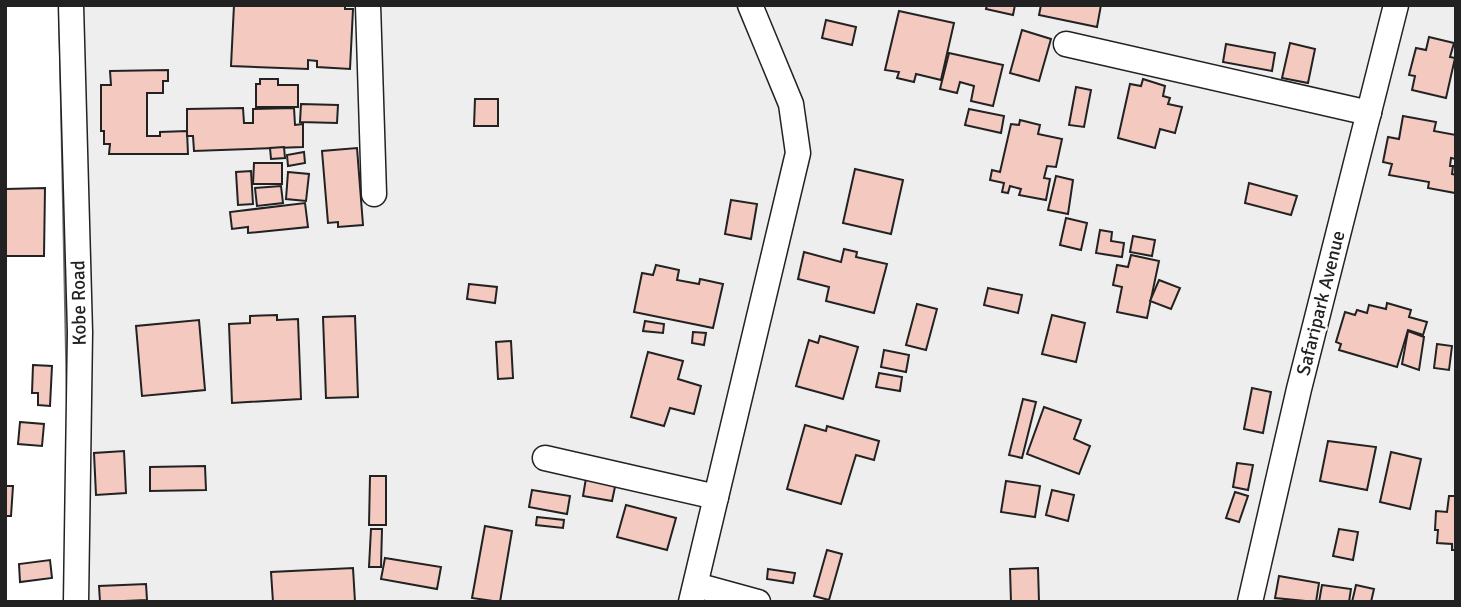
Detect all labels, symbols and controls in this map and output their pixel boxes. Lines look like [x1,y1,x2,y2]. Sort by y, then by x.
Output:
street label: Safaripark Avenue [1291,228,1351,378]
street label: Kobe Road [66,260,92,346]

